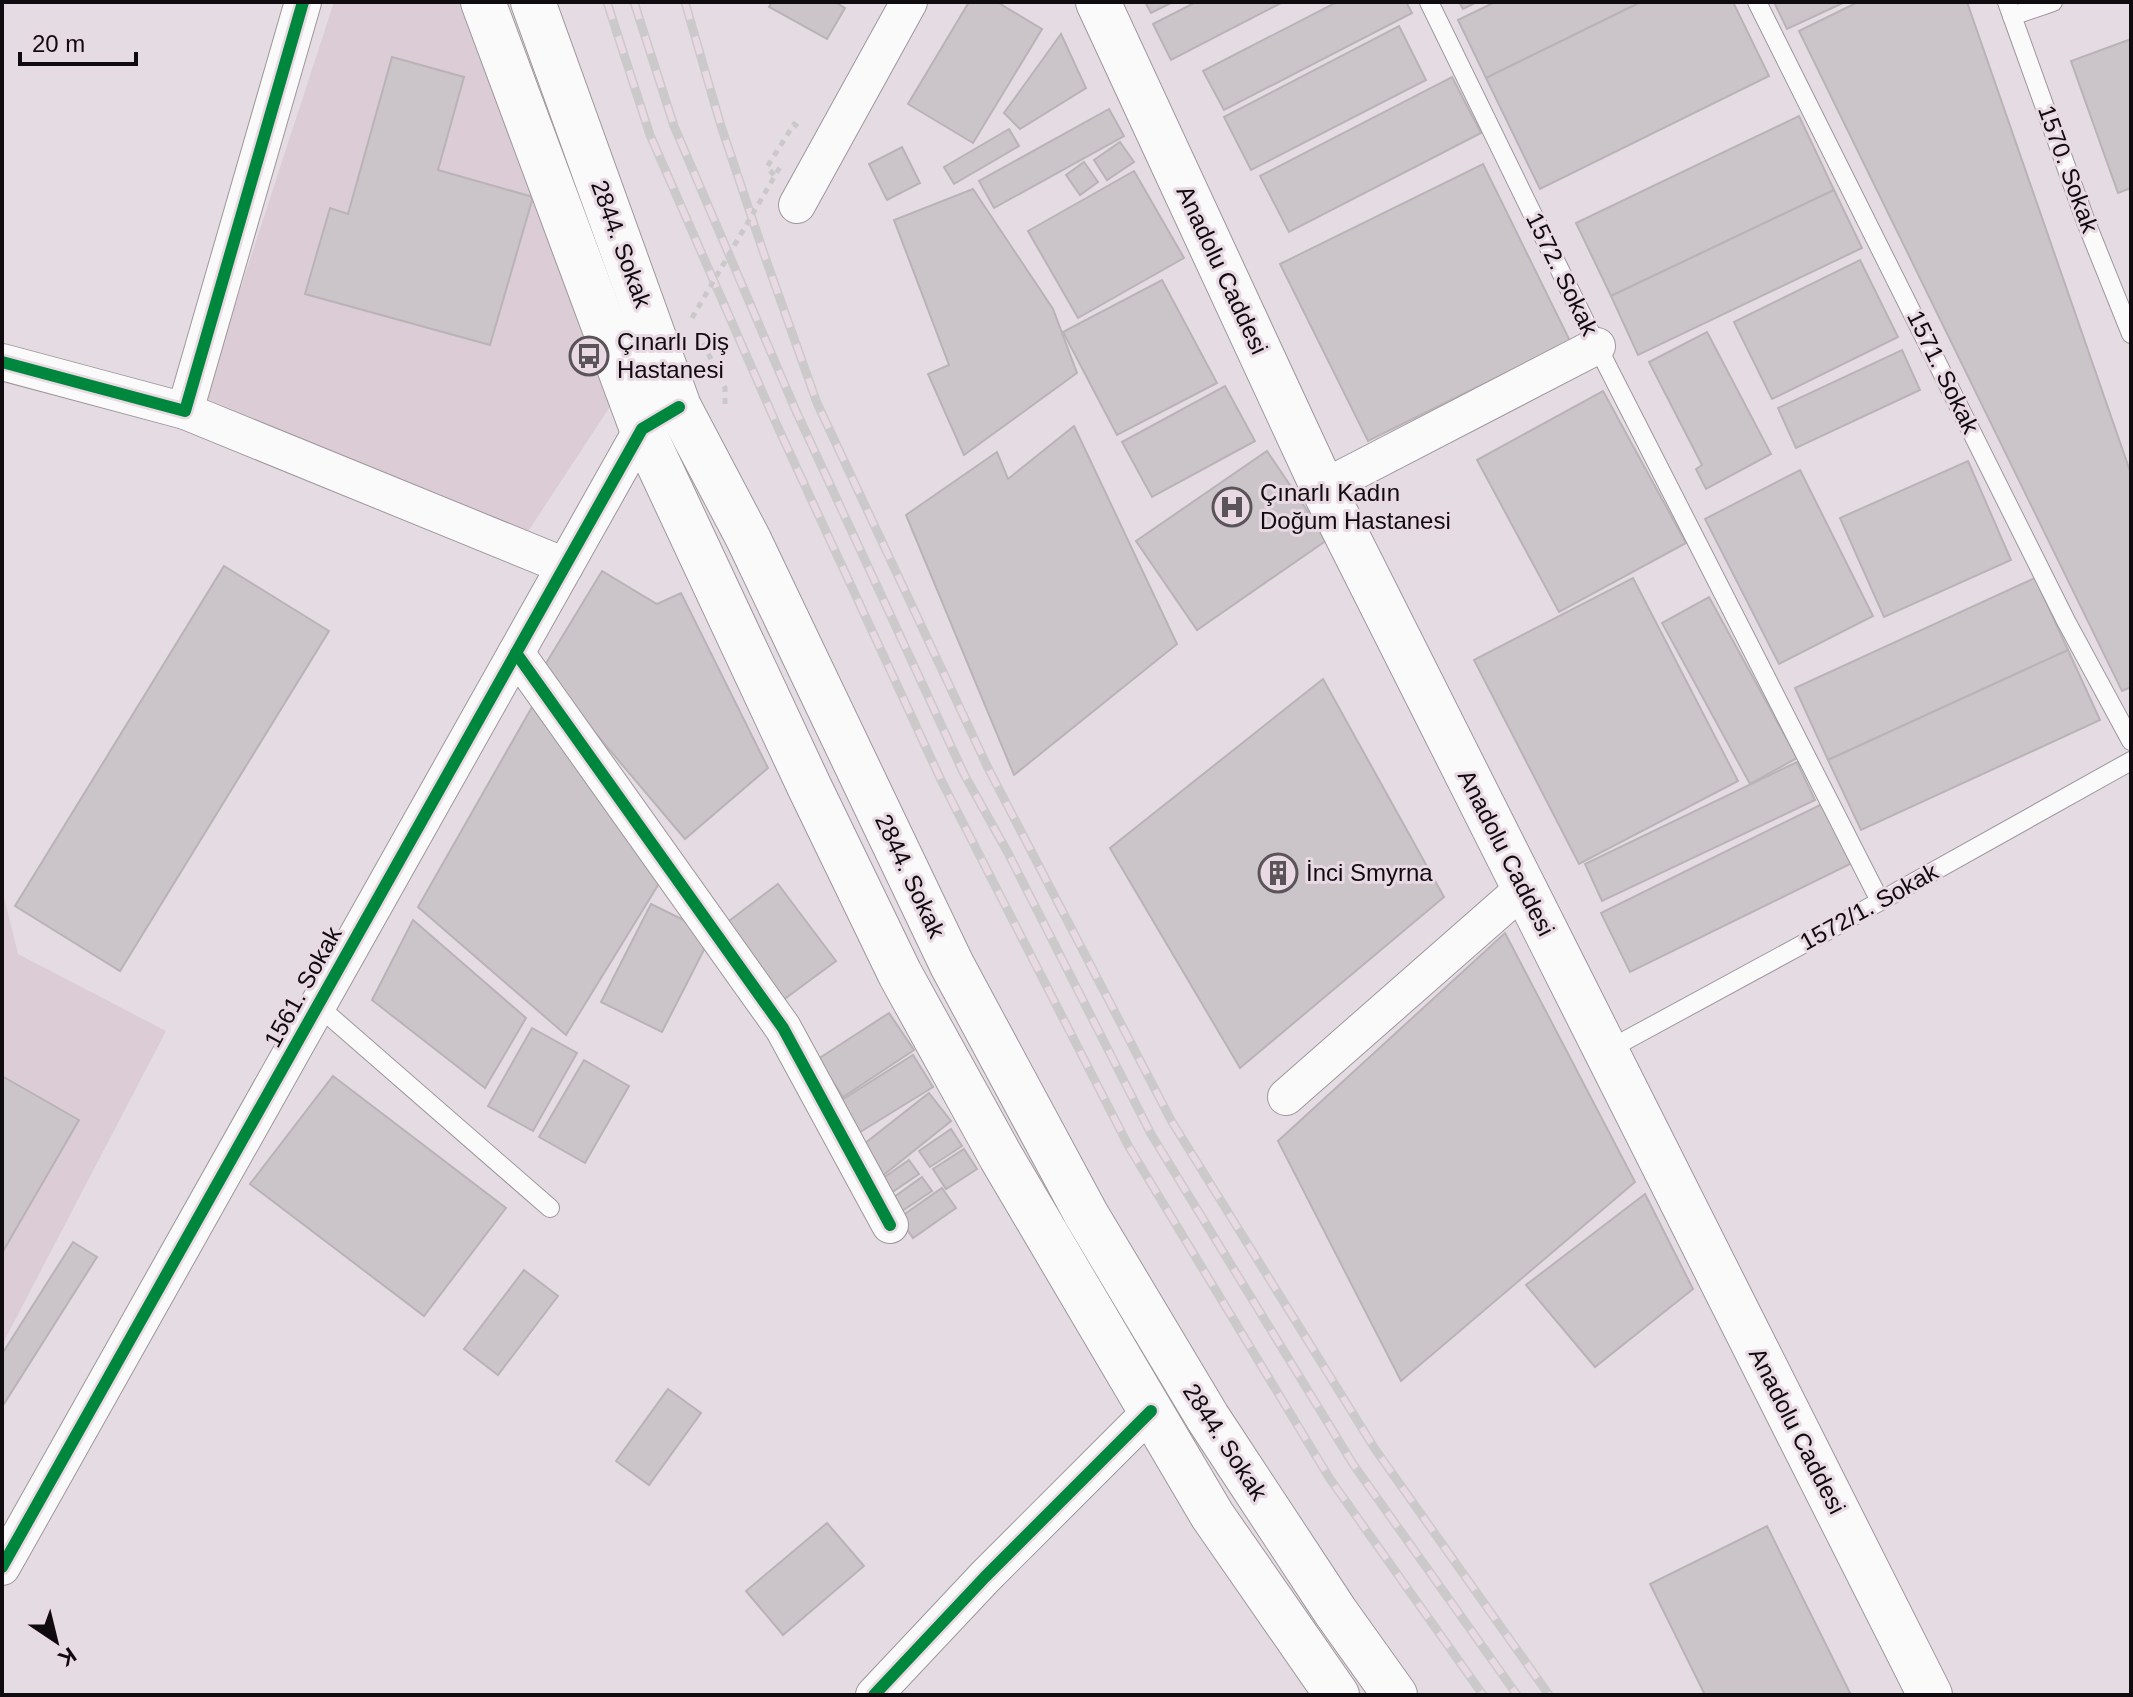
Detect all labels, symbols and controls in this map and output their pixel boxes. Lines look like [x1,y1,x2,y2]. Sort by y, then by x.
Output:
scale bar [20,16,136,66]
text: 20 m [32,30,85,57]
street label: 1570. Sokak [2033,102,2104,237]
street label: 2844. Sokak [586,177,657,312]
street label: Anadolu Caddesi [1172,181,1273,358]
street label: 1572. Sokak [1521,208,1604,341]
street label: 1571. Sokak [1902,306,1985,439]
place label: Çınarlı Diş Hastanesi [617,328,729,383]
bus stop icon: Çınarlı Diş Hastanesi [568,335,610,377]
place label: Çınarlı Kadın Doğum Hastanesi [1260,479,1451,534]
hospital icon: Çınarlı Kadın Doğum Hastanesi [1211,486,1253,528]
street label: Anadolu Caddesi [1453,765,1560,940]
street label: 2844. Sokak [870,810,951,943]
building icon: İnci Smyrna [1257,852,1299,894]
street label: 1572/1. Sokak [1795,857,1943,956]
place label: İnci Smyrna [1306,859,1433,886]
street label: 1561. Sokak [258,921,347,1052]
street label: Anadolu Caddesi [1744,1343,1851,1518]
street label: 2844. Sokak [1178,1378,1274,1506]
north arrow [16,1601,96,1681]
text: K [53,1642,81,1672]

